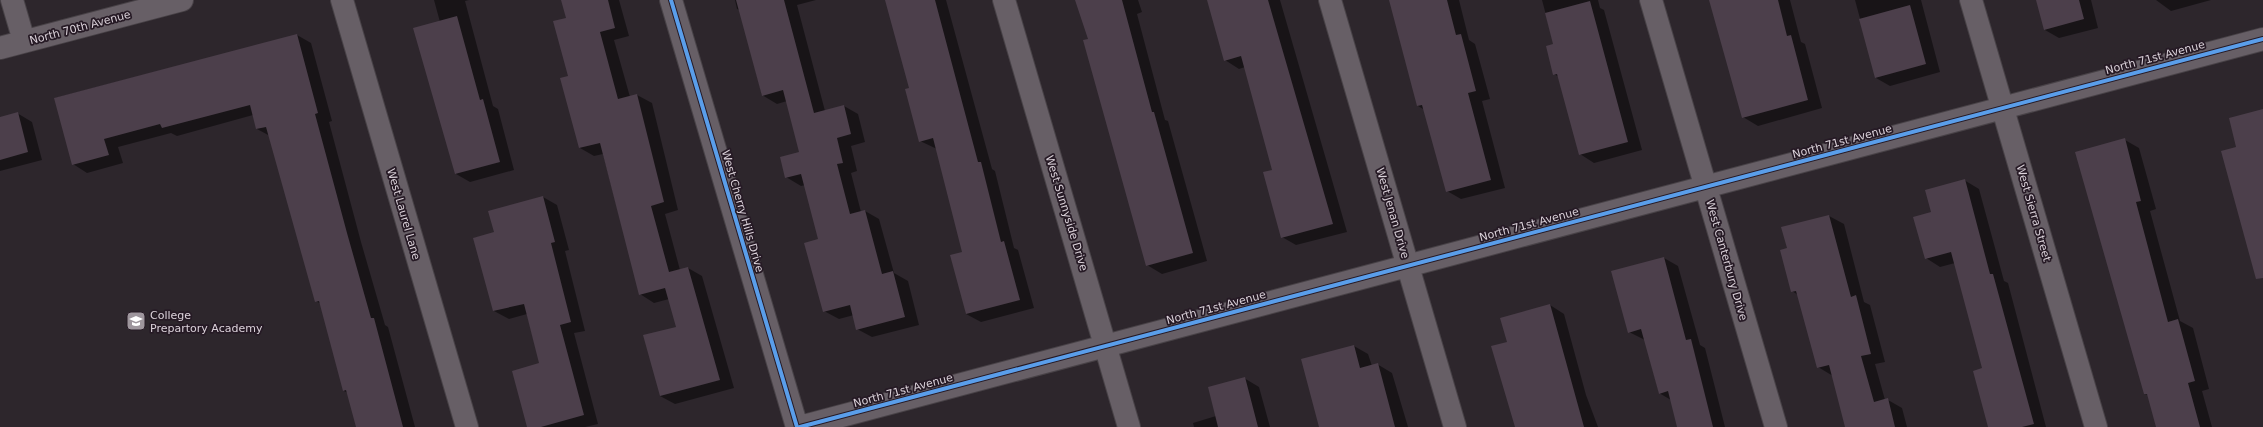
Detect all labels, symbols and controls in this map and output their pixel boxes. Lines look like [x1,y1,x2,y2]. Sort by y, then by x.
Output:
street label: North 70th Avenue [28,8,132,47]
street label: North 71st Avenue [2104,38,2207,77]
street label: North 71st Avenue [1791,122,1894,161]
street label: West Cherry Hills Drive [719,148,766,274]
street label: West Sunnyside Drive [1043,154,1090,273]
street label: West Sierra Street [2014,163,2054,264]
street label: West Jenan Drive [1373,166,1412,260]
street label: West Laurel Lane [384,167,423,262]
street label: West Canterbury Drive [1703,198,1750,322]
street label: North 71st Avenue [1478,205,1581,244]
street label: North 71st Avenue [1165,288,1268,327]
place label: College Prepartory Academy [150,309,263,335]
school or university icon: College Prepartory Academy [125,310,147,332]
street label: North 71st Avenue [852,371,955,410]

